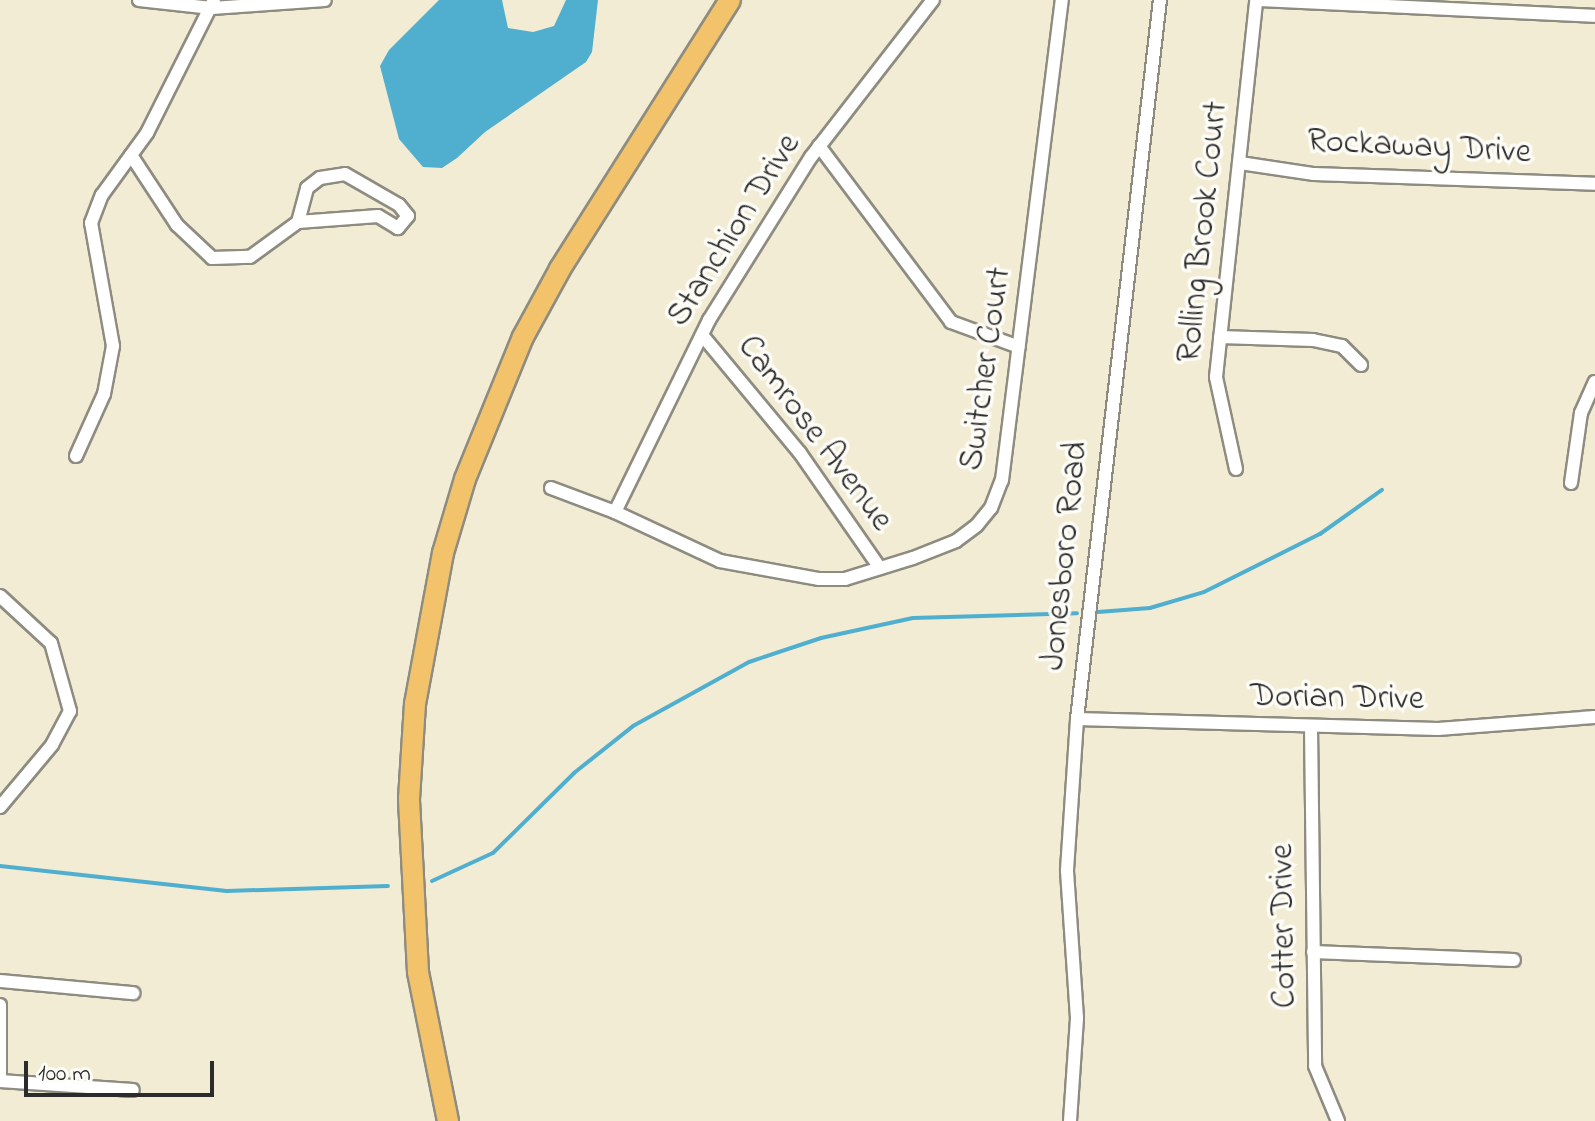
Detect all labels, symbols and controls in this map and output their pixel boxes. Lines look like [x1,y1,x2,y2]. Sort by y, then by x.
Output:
street label: Rolling Brook Court [1170,99,1238,365]
street label: Rockaway Drive [1306,122,1532,174]
street label: Stanchion Drive [659,127,811,335]
street label: Switcher Court [953,265,1021,473]
street label: Camrose Avenue [727,328,901,540]
street label: Jonesboro Road [1034,440,1098,672]
street label: Dorian Drive [1250,677,1424,721]
street label: Cotter Drive [1263,843,1307,1009]
scale bar [28,1045,218,1095]
text: 100 m [38,1057,91,1092]

